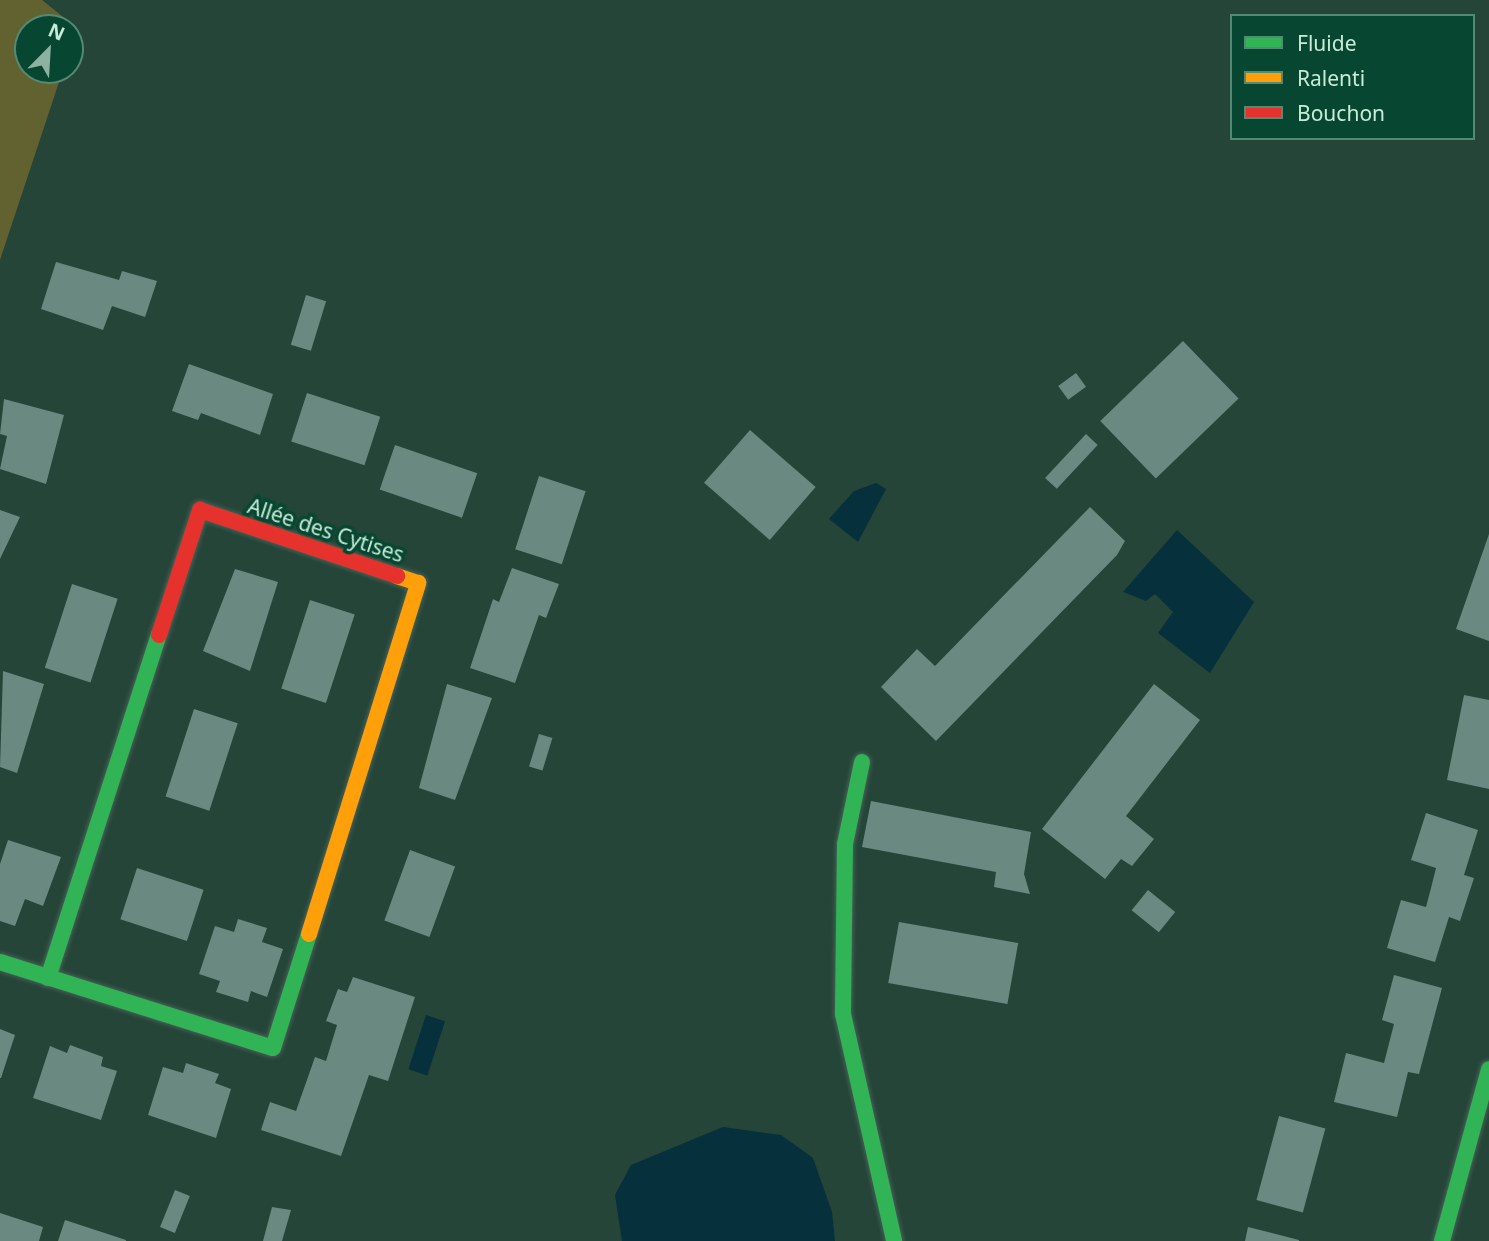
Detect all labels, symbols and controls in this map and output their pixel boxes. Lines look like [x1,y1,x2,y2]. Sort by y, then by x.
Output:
north arrow [14,14,84,84]
legend [1230,14,1475,140]
text: N [44,17,69,47]
text: Fluide [1297,29,1356,57]
text: Ralenti [1297,64,1365,92]
text: Bouchon [1297,99,1385,127]
street label: Allée des Cytises [245,493,407,567]

